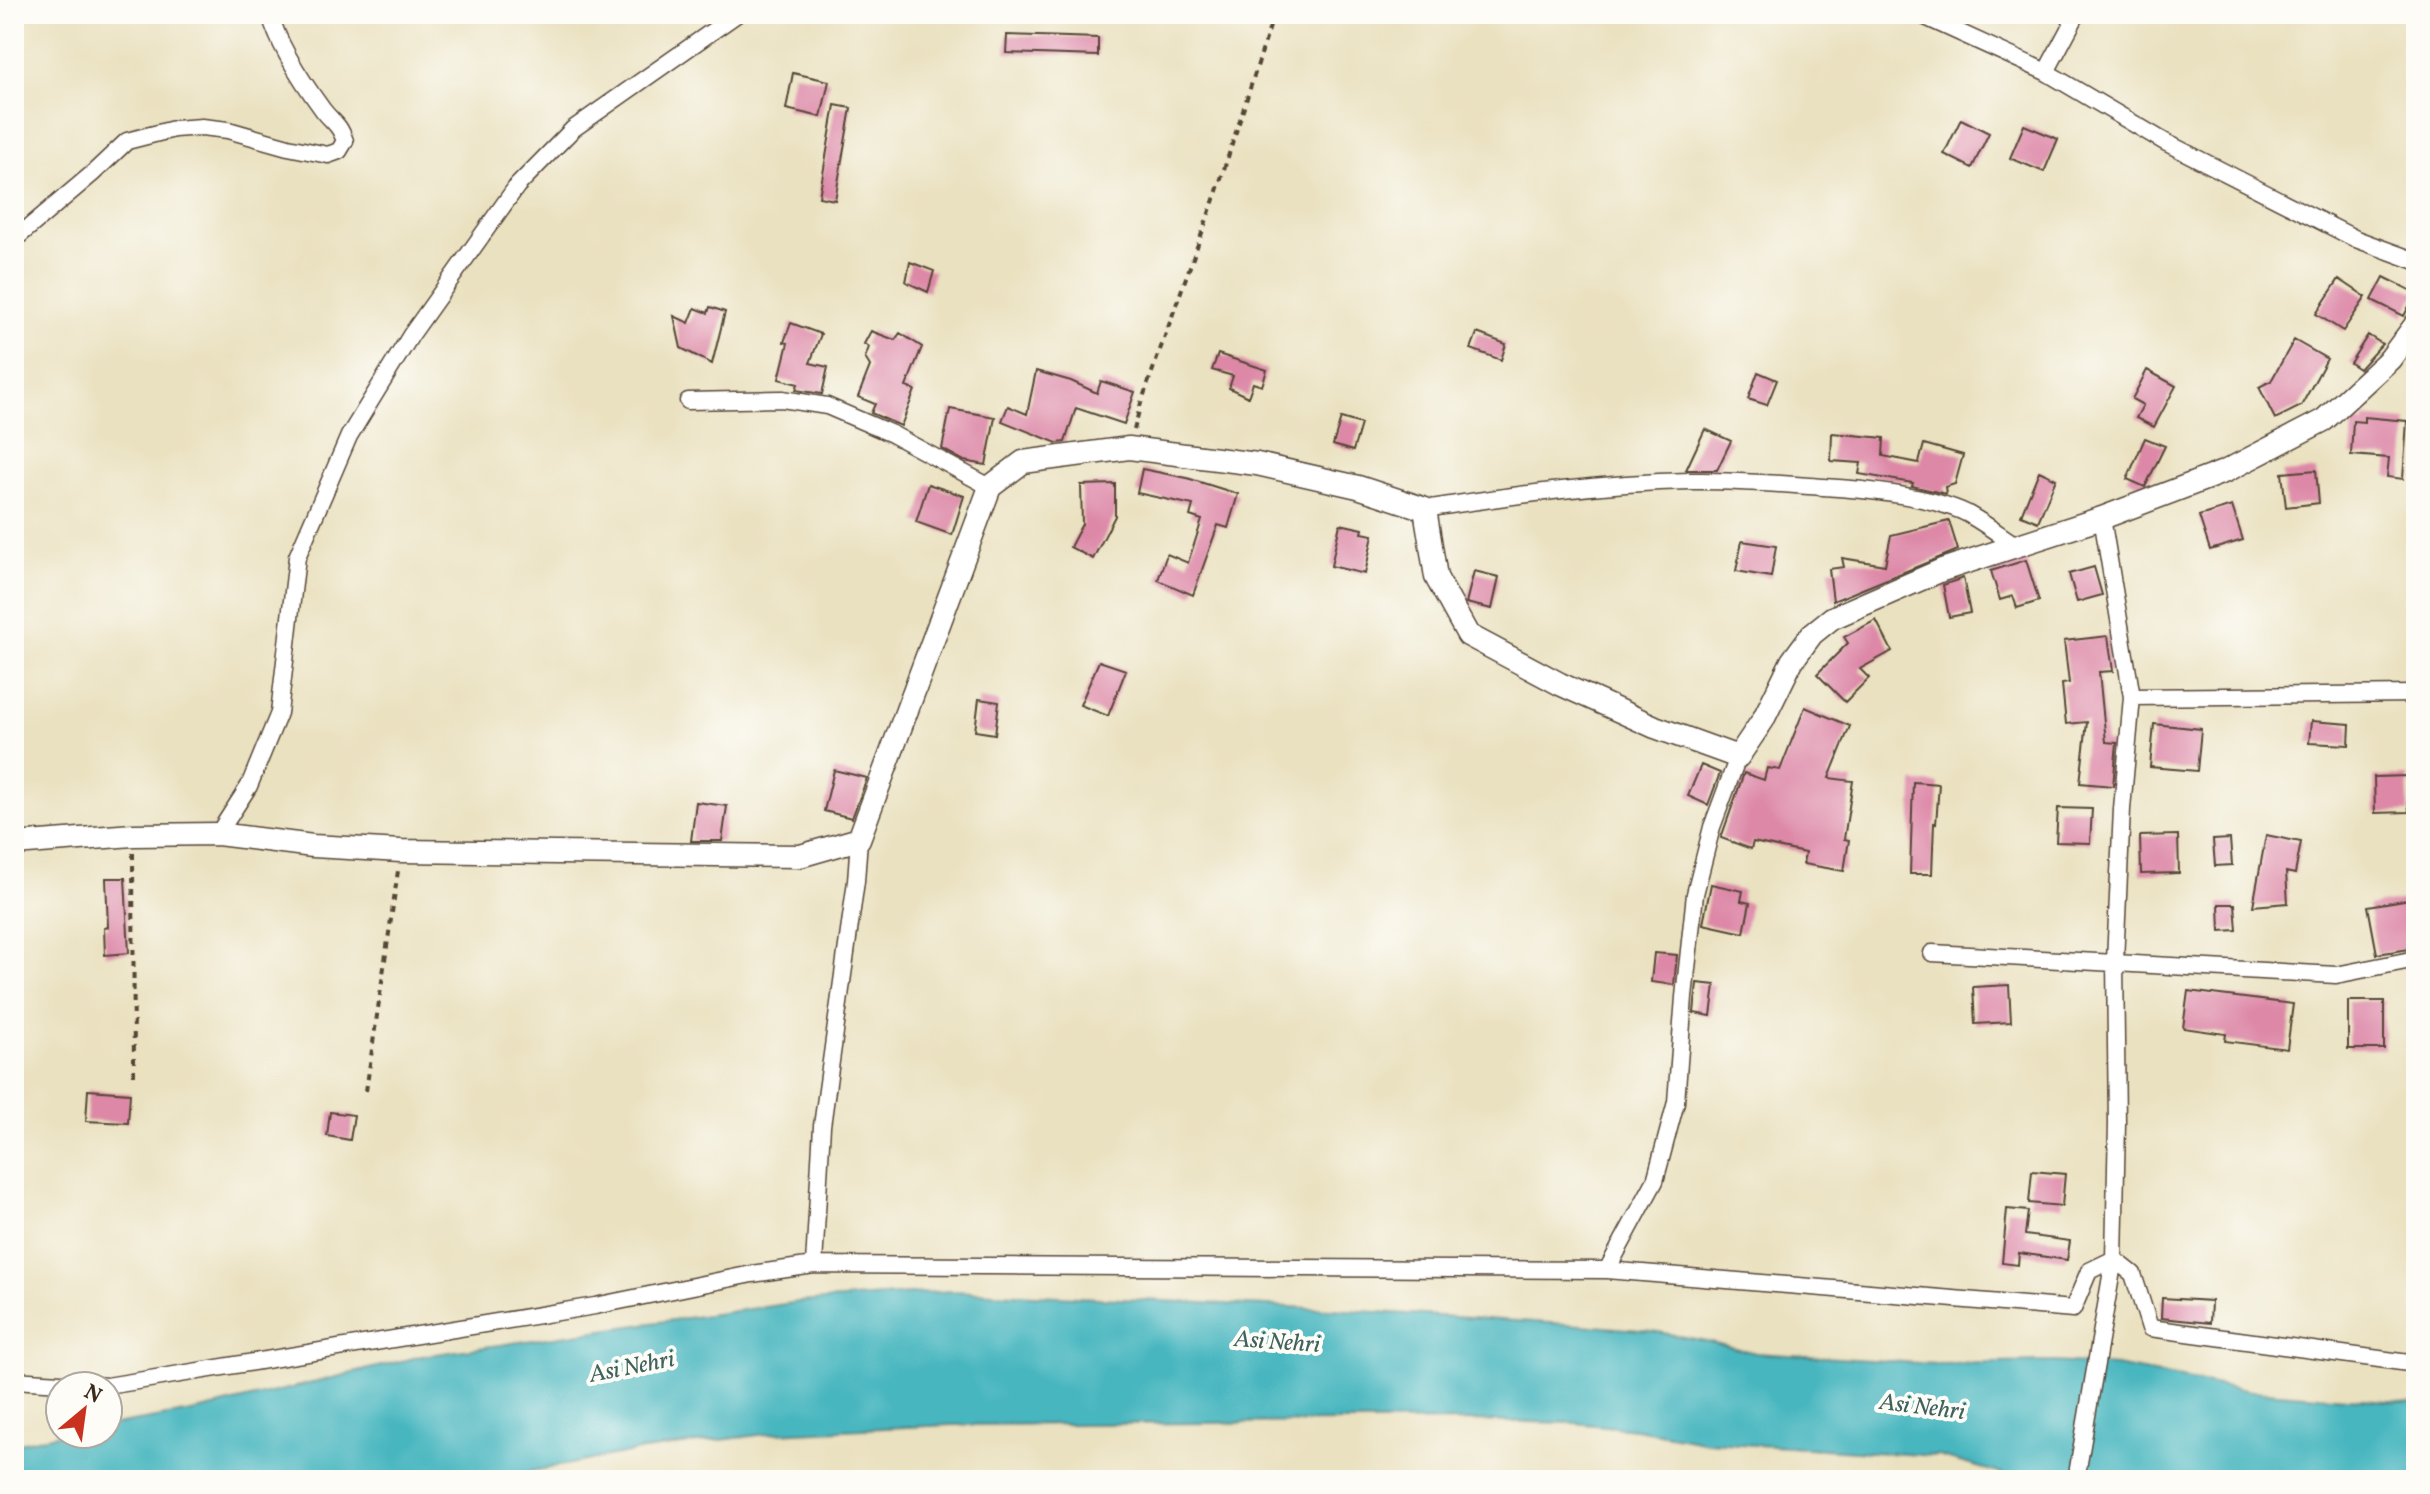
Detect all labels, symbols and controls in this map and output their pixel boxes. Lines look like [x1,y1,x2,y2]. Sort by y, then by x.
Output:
water label: Asi Nehri [1232,1323,1322,1363]
water label: Asi Nehri [586,1343,678,1393]
north arrow [44,1370,124,1450]
text: N [78,1377,107,1412]
water label: Asi Nehri [1876,1386,1968,1430]

